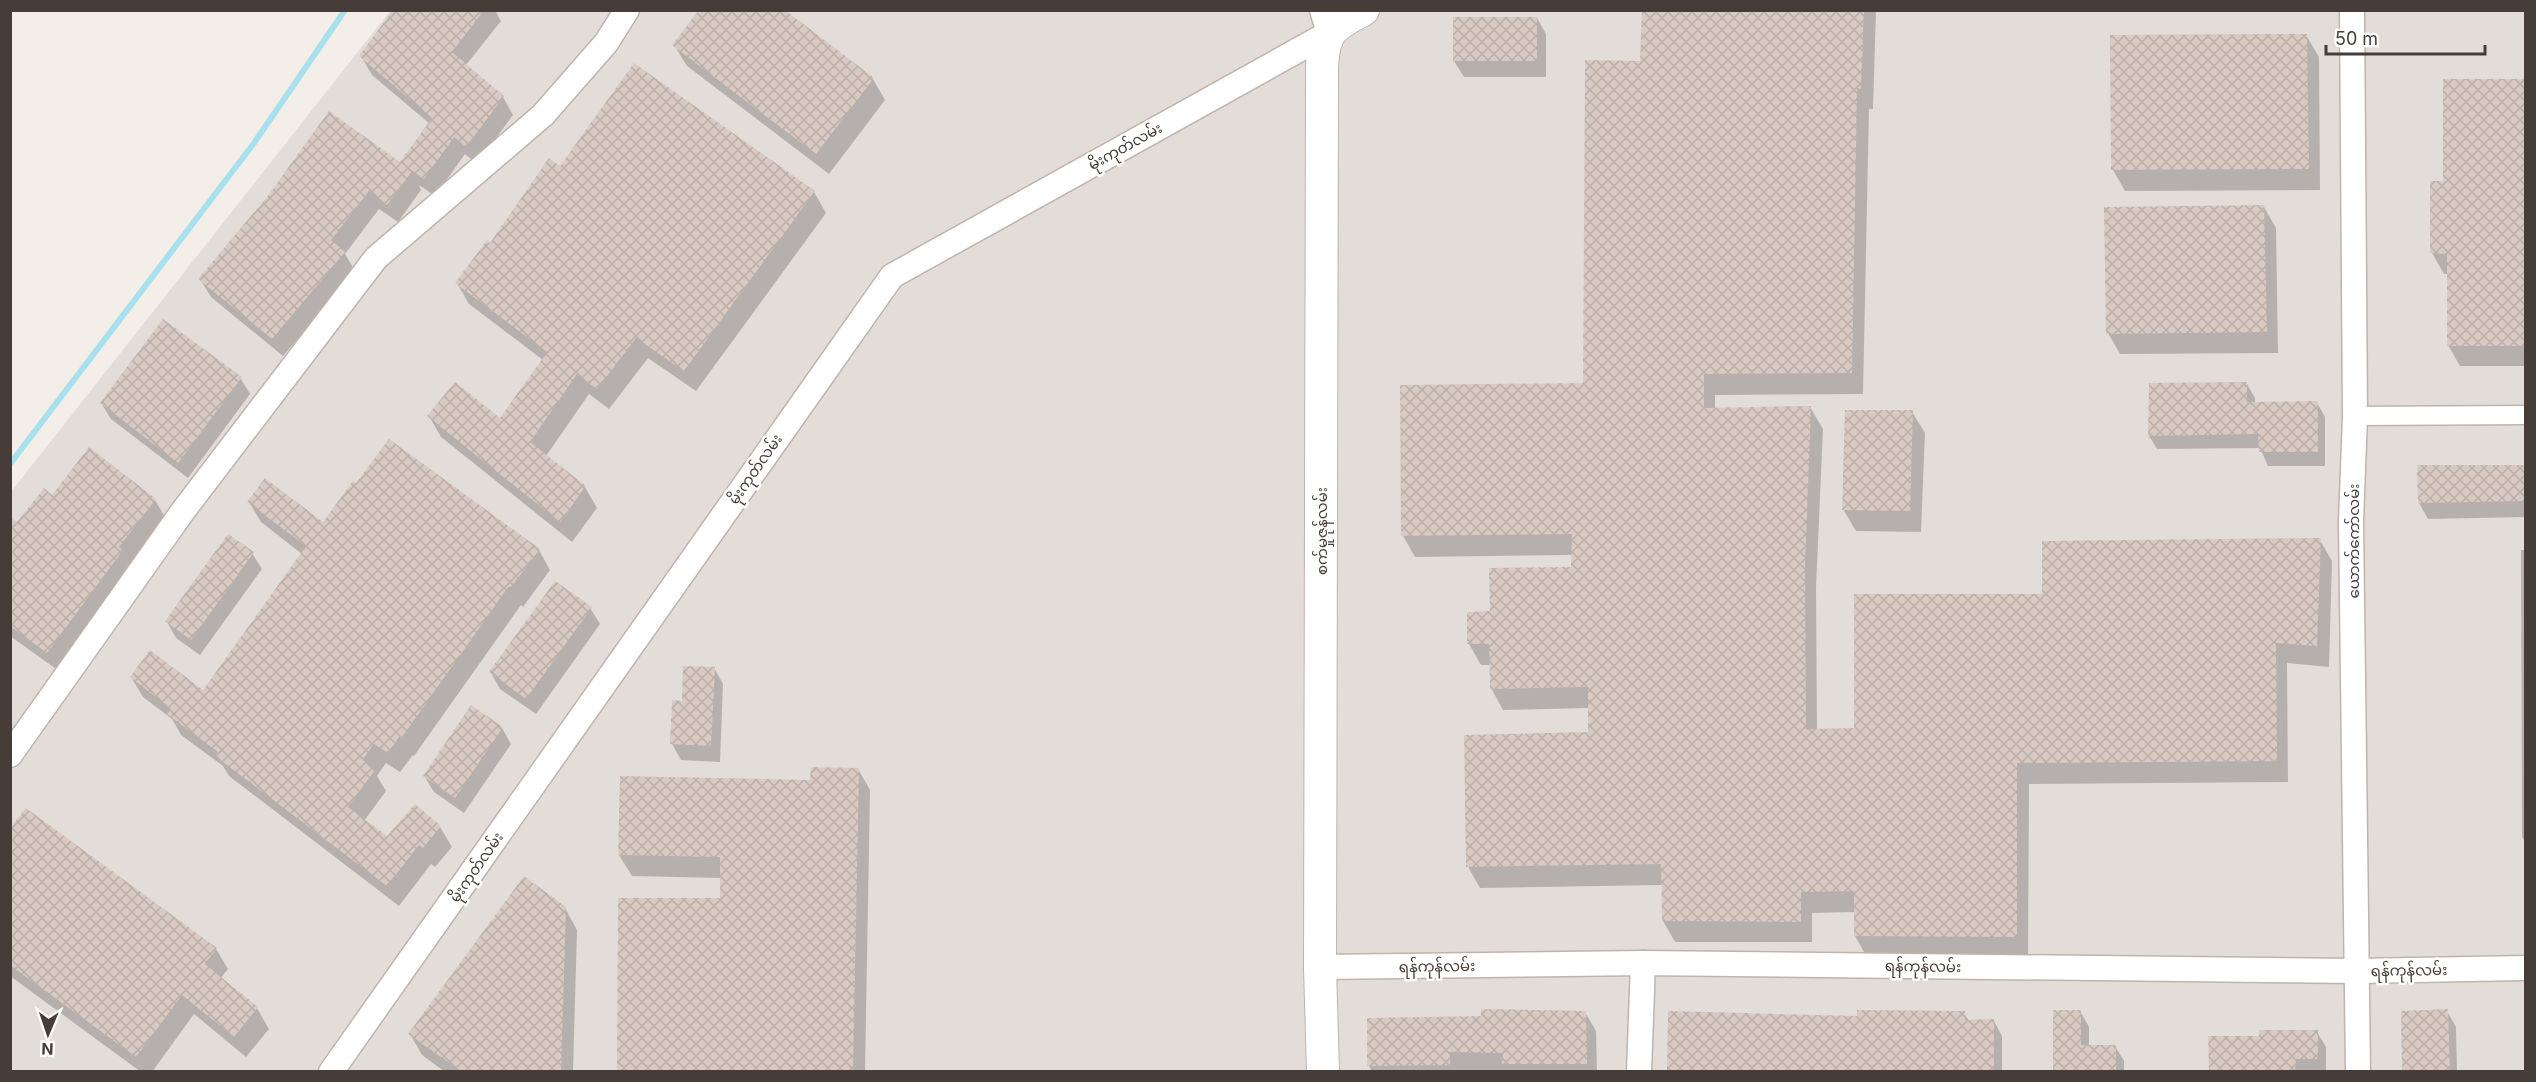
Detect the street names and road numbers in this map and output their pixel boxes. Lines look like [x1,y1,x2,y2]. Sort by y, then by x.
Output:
street label: မိုးကုတ်လမ်း [1085,118,1167,177]
street label: မိုးကုတ်လမ်း [724,430,789,509]
street label: ယောက်ကော်လမ်း [2344,483,2363,599]
street label: စက်မှုဇုန်လမ်း [1312,487,1334,575]
street label: မိုးကုတ်လမ်း [445,828,510,907]
street label: ရန်ကုန်လမ်း [1399,956,1475,979]
street label: ရန်ကုန်လမ်း [1885,956,1961,979]
street label: ရန်ကုန်လမ်း [2371,960,2447,983]

